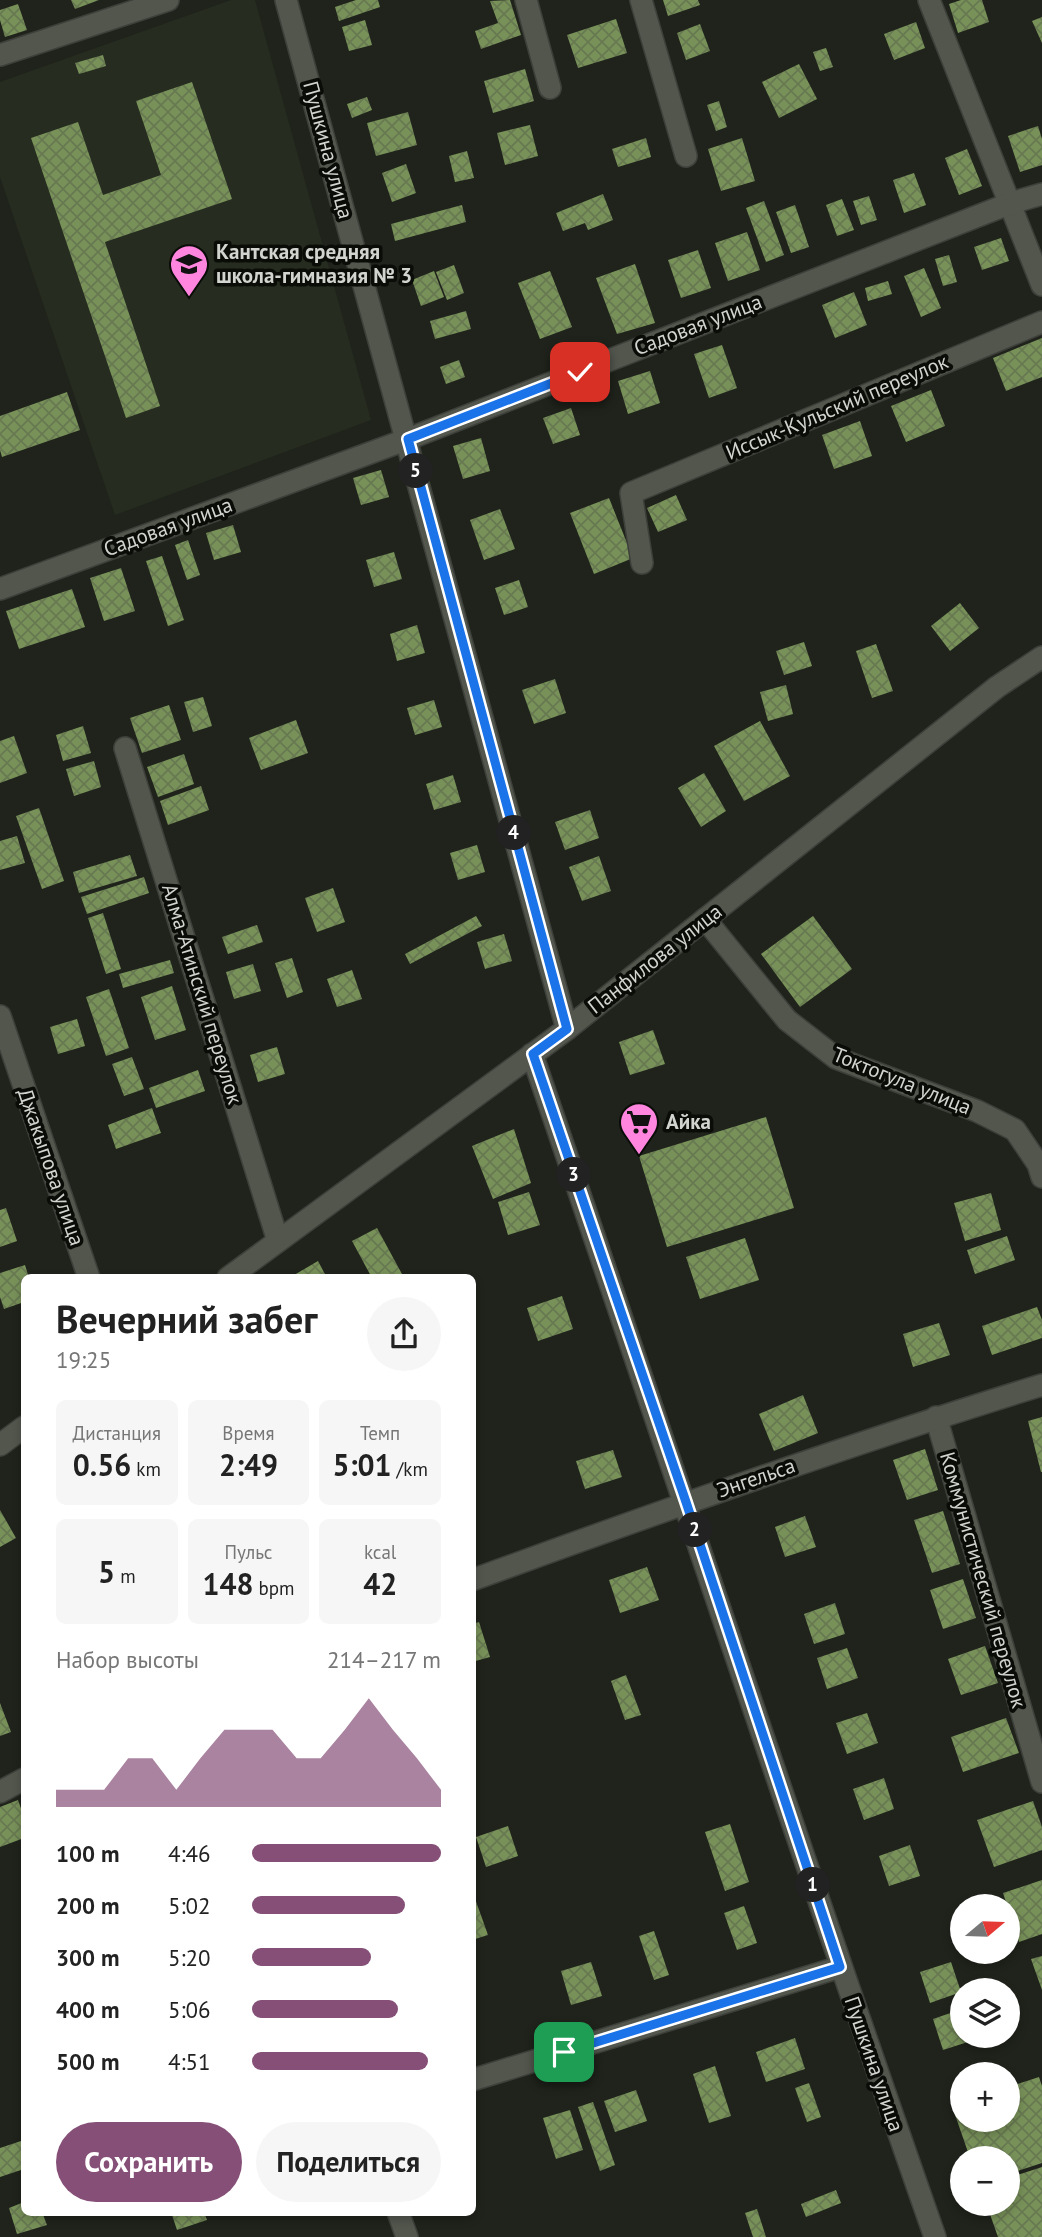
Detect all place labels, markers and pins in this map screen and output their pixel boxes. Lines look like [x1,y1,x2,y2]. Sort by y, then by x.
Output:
place label: Кантская средняя школа-гимназия № 3 [216,238,412,289]
school or university icon: Кантская средняя школа-гимназия № 3 [168,243,210,298]
pin [550,342,610,402]
pin: 5 [398,454,434,489]
pin: 4 [496,816,532,850]
supermarket icon: Айка [618,1101,660,1156]
place label: Айка [666,1108,711,1135]
pin: 3 [556,1158,592,1192]
pin: 2 [678,1512,712,1548]
pin: 1 [796,1868,830,1902]
pin [534,2022,594,2082]

